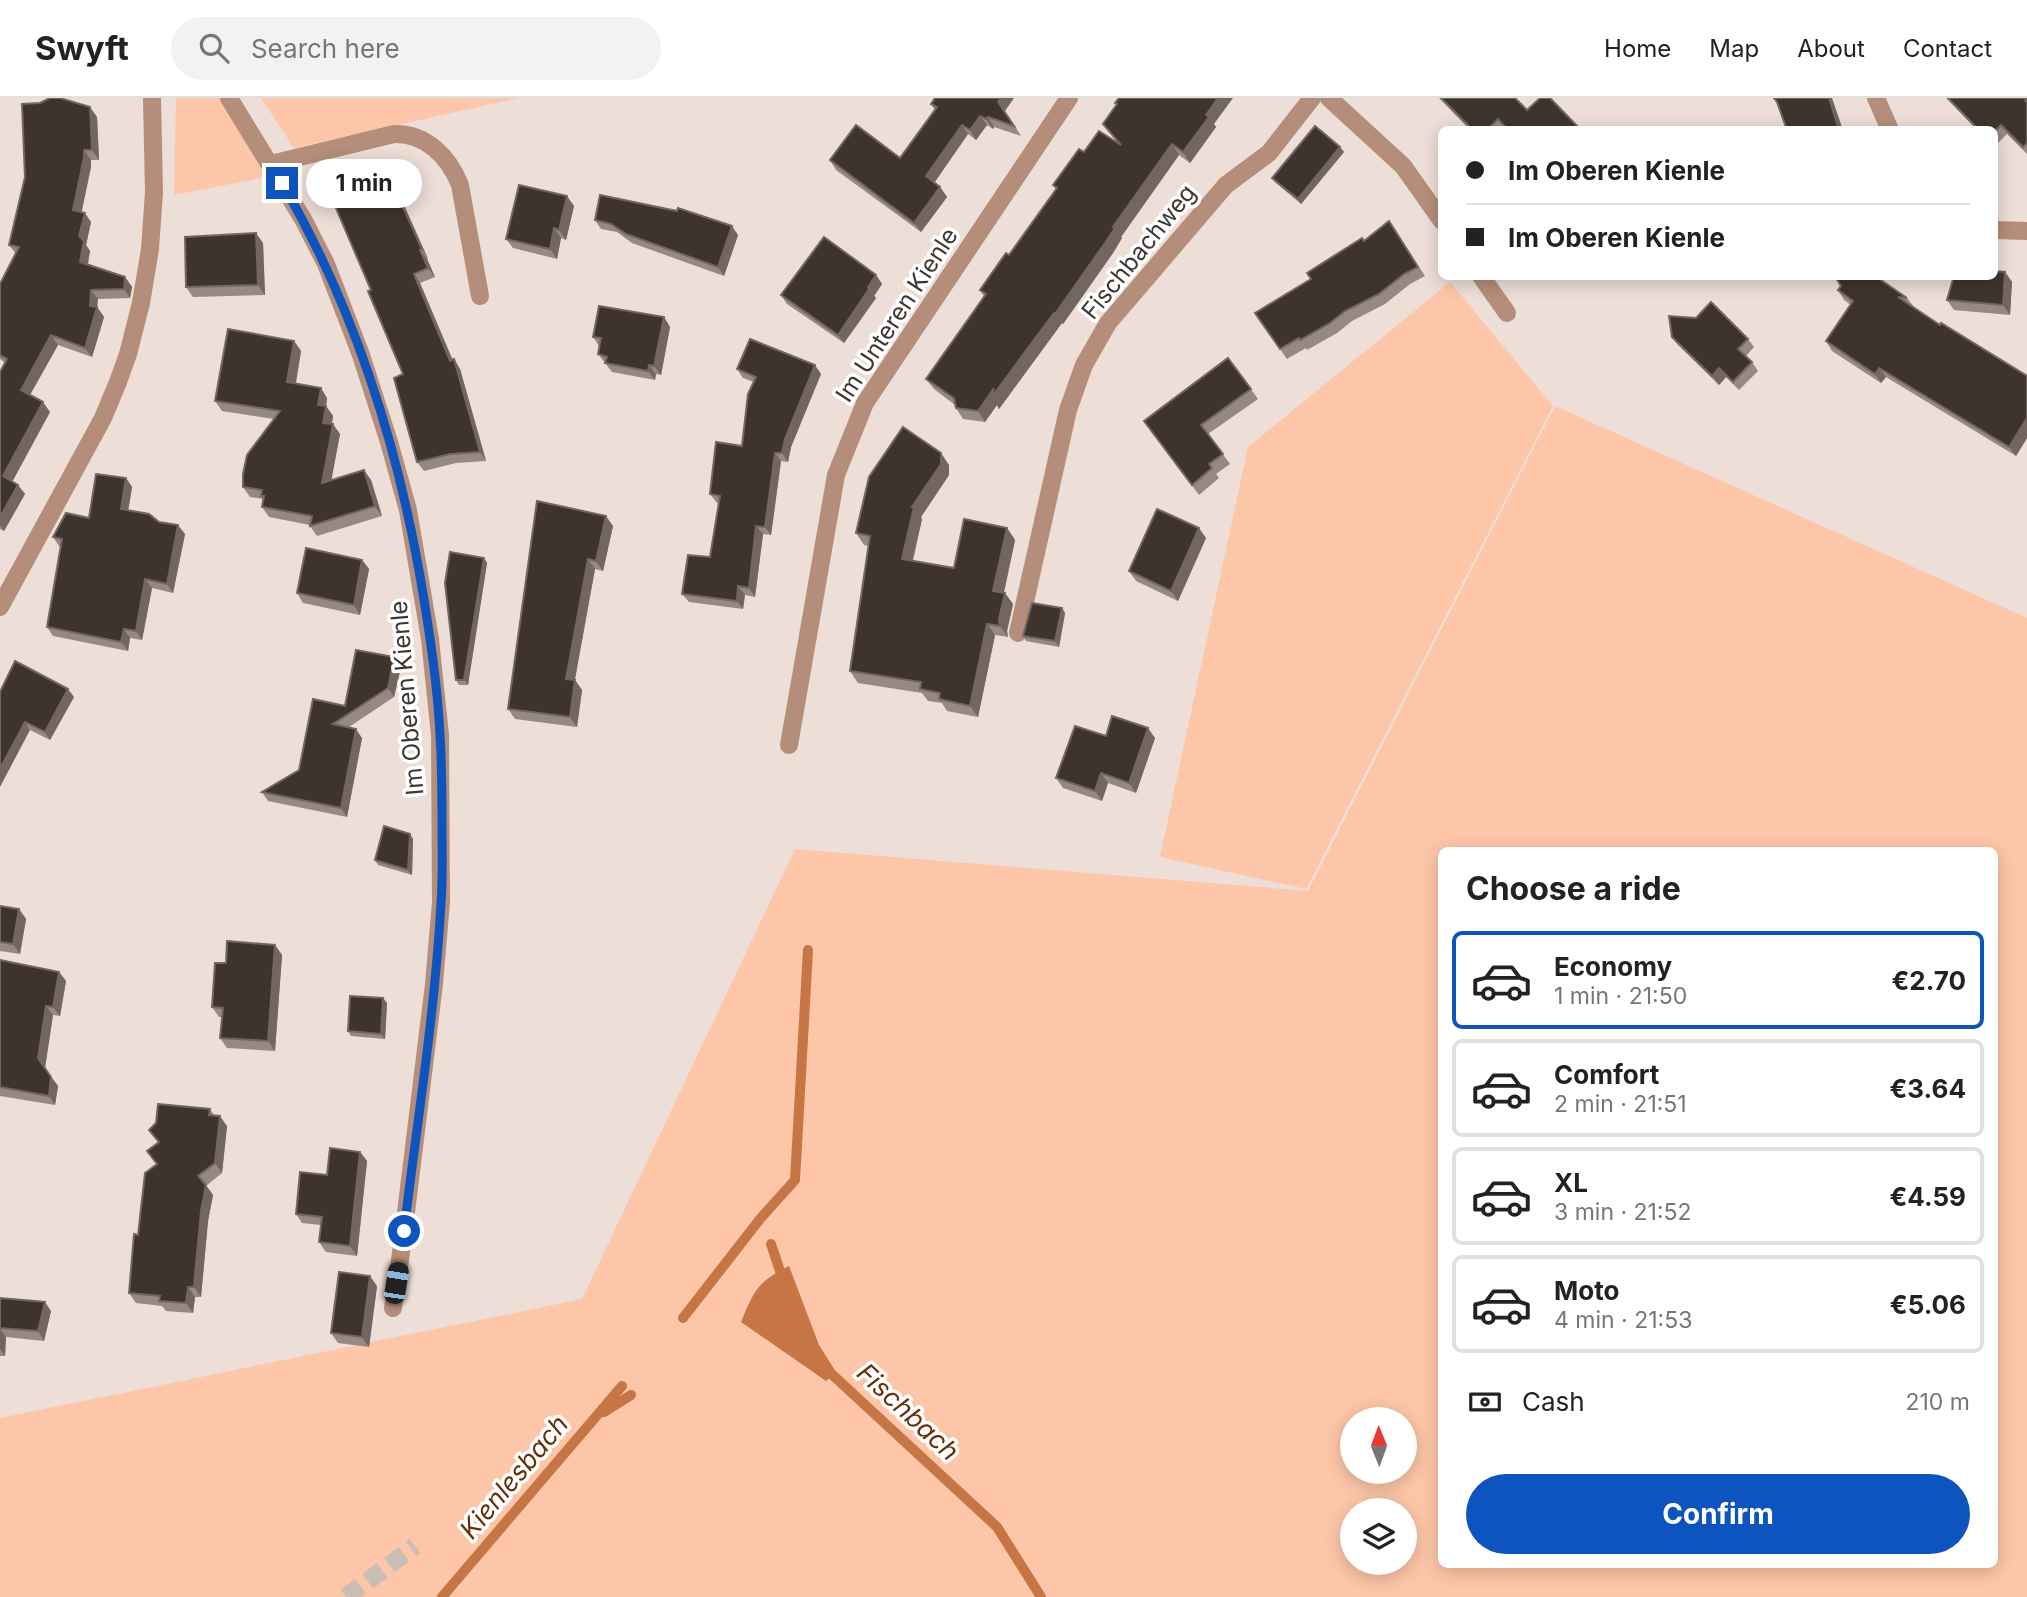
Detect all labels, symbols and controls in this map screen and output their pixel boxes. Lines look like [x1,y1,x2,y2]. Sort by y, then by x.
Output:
search box [171,17,661,80]
text: Swyft [35,28,129,68]
icon: search [195,29,233,67]
text: Search here [251,33,400,64]
text: Home [1604,34,1671,63]
text: Map [1709,34,1759,63]
text: About [1797,34,1865,63]
text: Contact [1903,34,1992,63]
text: Im Oberen Kienle [1508,155,1725,186]
callout: 1 min [306,158,422,208]
route end [266,167,298,199]
text: 1 min [336,169,392,197]
street label: Fischbachweg [1075,179,1202,325]
street label: Im Unteren Kienle [829,222,964,407]
text: Im Oberen Kienle [1508,222,1725,253]
street label: Im Oberen Kienle [384,600,429,796]
text: Choose a ride [1466,869,1681,908]
icon: car [1470,949,1533,1012]
text: Economy [1554,951,1672,982]
text: €2.70 [1892,965,1966,996]
text: 1 min · 21:50 [1554,982,1687,1010]
icon: car [1470,1057,1533,1120]
text: Comfort [1554,1059,1659,1090]
text: €3.64 [1890,1073,1966,1104]
text: 2 min · 21:51 [1554,1090,1687,1118]
icon: car [1470,1165,1533,1228]
text: XL [1554,1167,1588,1198]
text: €4.59 [1889,1181,1966,1212]
text: 3 min · 21:52 [1554,1198,1692,1226]
route start [388,1215,420,1247]
car [383,1261,410,1305]
icon: car [1470,1273,1533,1336]
text: Moto [1554,1275,1619,1306]
text: €5.06 [1890,1289,1966,1320]
text: 4 min · 21:53 [1554,1306,1692,1334]
water label: Fischbach [851,1357,966,1467]
icon: cash [1466,1383,1504,1421]
text: Cash [1522,1386,1585,1417]
text: 210 m [1905,1388,1970,1416]
north arrow [1340,1407,1418,1484]
map controls [1340,1407,1417,1575]
water label: Kienlesbach [453,1409,574,1545]
button: Confirm [1466,1474,1970,1554]
button: layers [1340,1498,1417,1575]

